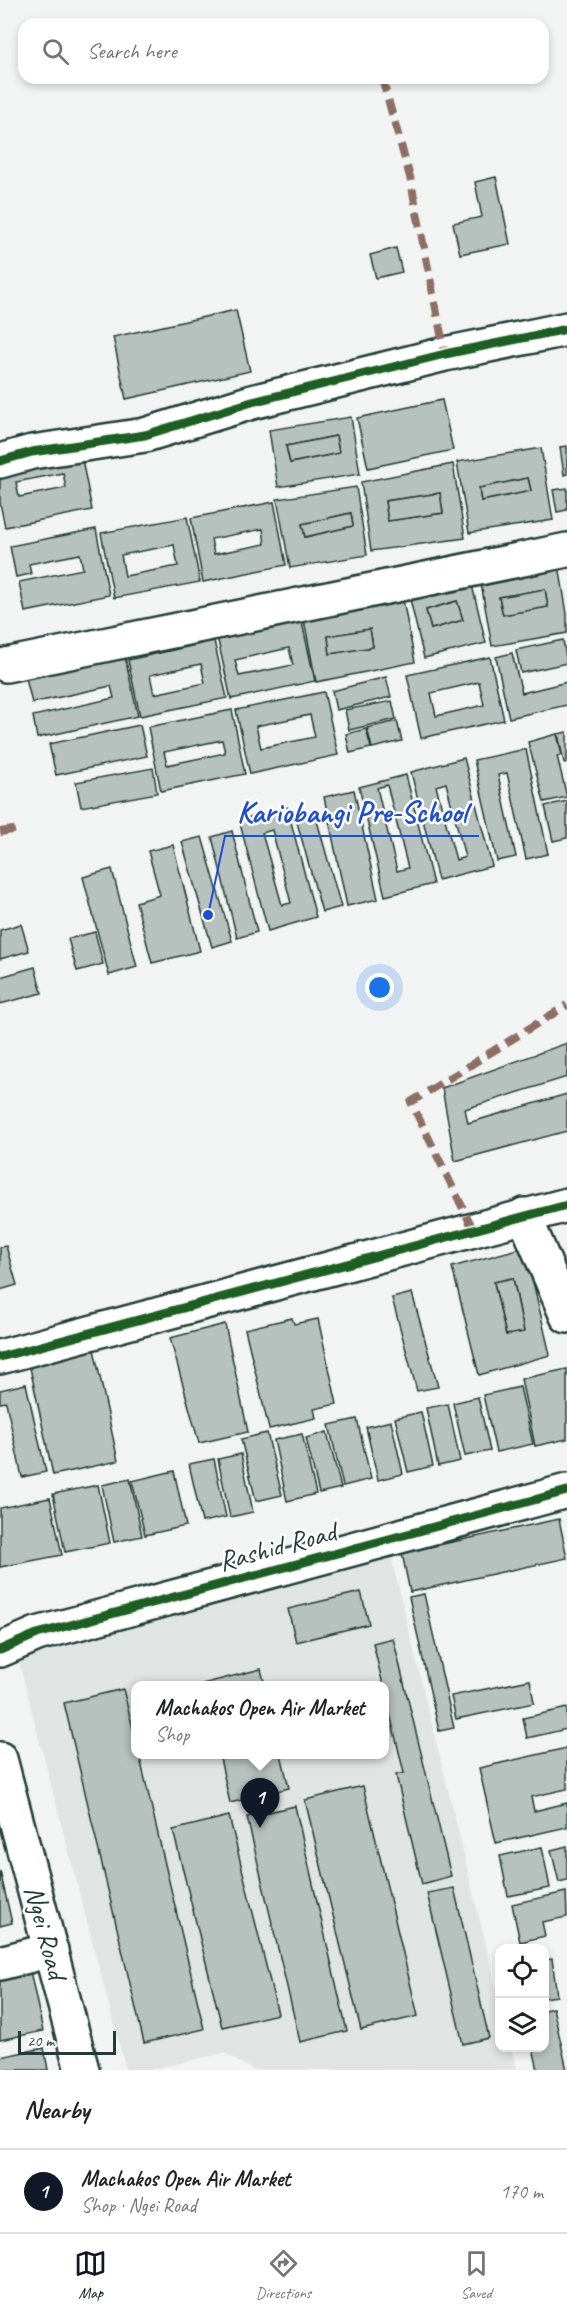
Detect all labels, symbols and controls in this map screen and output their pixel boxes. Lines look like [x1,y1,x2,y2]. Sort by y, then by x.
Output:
search box [18,18,549,84]
icon: search [39,35,72,68]
text: Search here [87,37,177,65]
callout: Kariobangi Pre-School [225,788,479,836]
text: Kariobangi Pre-School [237,793,473,831]
your location [365,973,394,1002]
street label: Rashid Road [214,1513,343,1578]
popup [131,1681,389,1759]
text: Machakos Open Air Market [155,1694,365,1722]
text: Shop [155,1722,189,1747]
pin: 1 [240,1778,280,1828]
street label: Ngei Road [17,1881,76,1986]
map controls [495,1944,549,2052]
button: locate [495,1944,549,1998]
button: layers [495,1998,549,2052]
scale bar [18,2028,116,2056]
text: 20 m [27,2031,54,2051]
text: Nearby [24,2093,89,2126]
text: Machakos Open Air Market [81,2165,290,2193]
text: 1 [39,2179,48,2204]
text: 170 m [500,2179,543,2204]
text: Shop · Ngei Road [81,2193,196,2218]
tab: Map [74,2247,107,2303]
tab: Directions [256,2247,311,2303]
tab: Saved [460,2247,493,2303]

